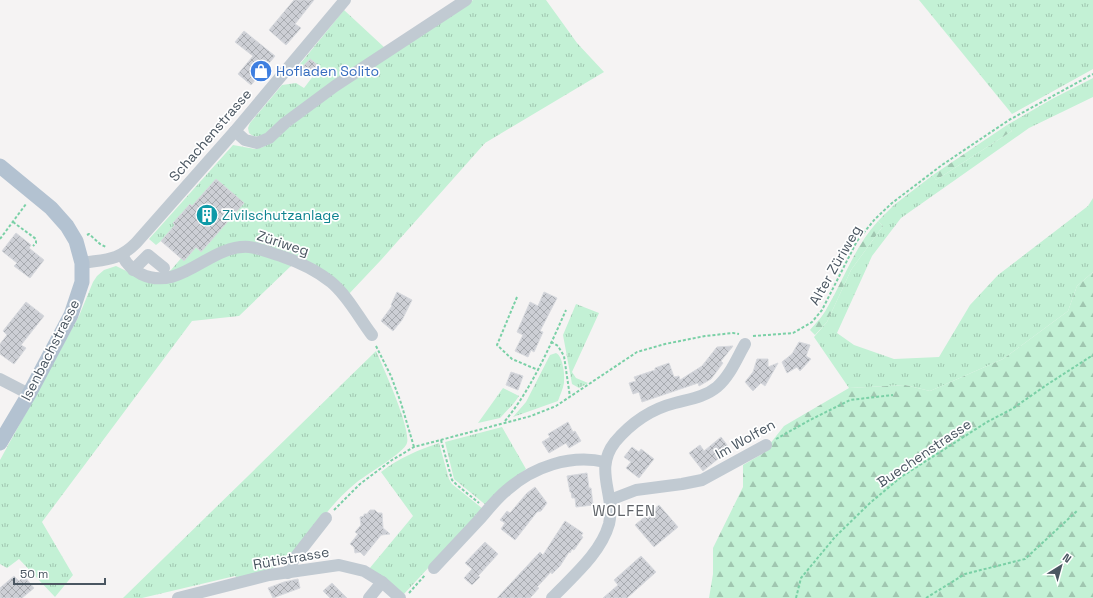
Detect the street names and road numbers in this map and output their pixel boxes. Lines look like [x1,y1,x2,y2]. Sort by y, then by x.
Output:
street label: Schachenstrasse [165,85,255,185]
street label: Alter Züriweg [805,222,865,308]
street label: Züriweg [255,226,311,260]
street label: Isenbachstrasse [17,296,83,404]
street label: Im Wolfen [712,415,778,463]
street label: Buechenstrasse [874,415,974,491]
street label: Rütistrasse [252,542,330,574]

